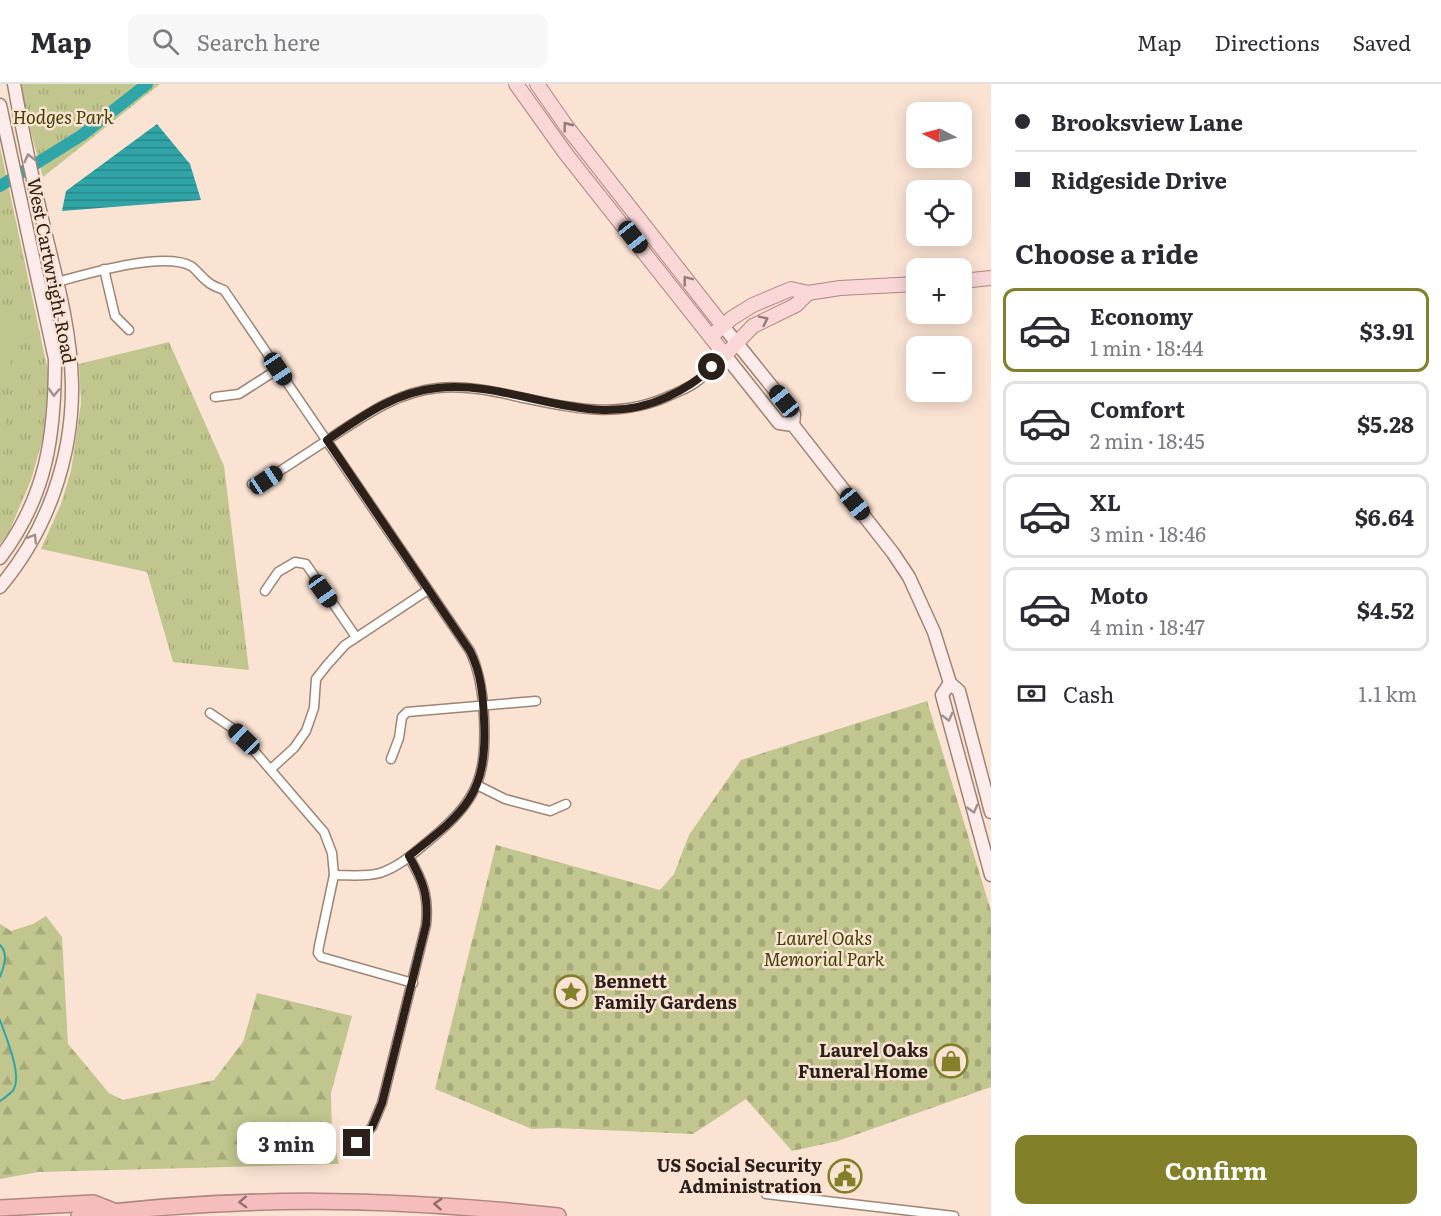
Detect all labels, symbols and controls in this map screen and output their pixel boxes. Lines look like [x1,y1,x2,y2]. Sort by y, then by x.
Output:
search box [128,14,548,68]
text: Map [30,20,92,62]
icon: search [149,25,182,58]
text: Search here [197,25,320,58]
text: Map [1137,26,1182,57]
text: Directions [1215,26,1320,57]
text: Saved [1353,26,1411,57]
north arrow [906,102,972,168]
map controls [906,102,972,402]
park label: Hodges Park [12,103,114,130]
text: Brooksview Lane [1051,105,1243,138]
one-way arrow [563,122,574,133]
one-way arrow [23,153,36,163]
text: Ridgeside Drive [1051,163,1227,196]
street label: West Cartwright Road [21,175,84,366]
button: locate [906,180,972,246]
car [615,217,651,257]
text: Choose a ride [1015,232,1198,272]
button: + [906,258,972,324]
one-way arrow [683,276,694,287]
text: Economy [1090,299,1193,332]
icon: car [1018,303,1072,357]
text: $3.91 [1360,314,1414,347]
one-way arrow [758,316,769,328]
text: 1 min · 18:44 [1090,332,1204,362]
button: − [906,336,972,402]
car [260,349,296,389]
route start [698,353,725,380]
car [766,381,802,421]
one-way arrow [48,388,61,397]
text: Comfort [1090,392,1185,425]
icon: car [1018,396,1072,450]
text: $5.28 [1357,407,1414,440]
text: 2 min · 18:45 [1090,425,1205,455]
car [246,462,286,498]
car [837,484,873,524]
text: XL [1090,485,1121,518]
icon: car [1018,489,1072,543]
text: $6.64 [1355,500,1414,533]
text: 3 min · 18:46 [1090,518,1206,548]
one-way arrow [25,534,36,545]
car [305,571,341,611]
text: Moto [1090,578,1148,611]
icon: car [1018,582,1072,636]
text: $4.52 [1357,593,1414,626]
text: 4 min · 18:47 [1090,611,1205,641]
icon: cash [1015,677,1048,710]
text: Cash [1063,677,1114,710]
text: 1.1 km [1359,678,1417,708]
one-way arrow [941,711,953,722]
car [225,720,263,758]
one-way arrow [966,804,978,814]
park label: Laurel Oaks Memorial Park [763,924,885,972]
place label: Bennett Family Gardens [594,967,737,1015]
place icon: Bennett Family Gardens [553,974,589,1010]
place label: Laurel Oaks Funeral Home [798,1036,928,1084]
shop icon: Laurel Oaks Funeral Home [933,1043,969,1079]
callout: 3 min [237,1122,336,1164]
text: 3 min [258,1128,315,1158]
route end [343,1129,370,1156]
button: Confirm [1015,1135,1417,1204]
place label: US Social Security Administration [656,1151,822,1199]
public building icon: US Social Security Administration [827,1158,863,1194]
one-way arrow [238,1195,247,1208]
one-way arrow [433,1198,442,1211]

